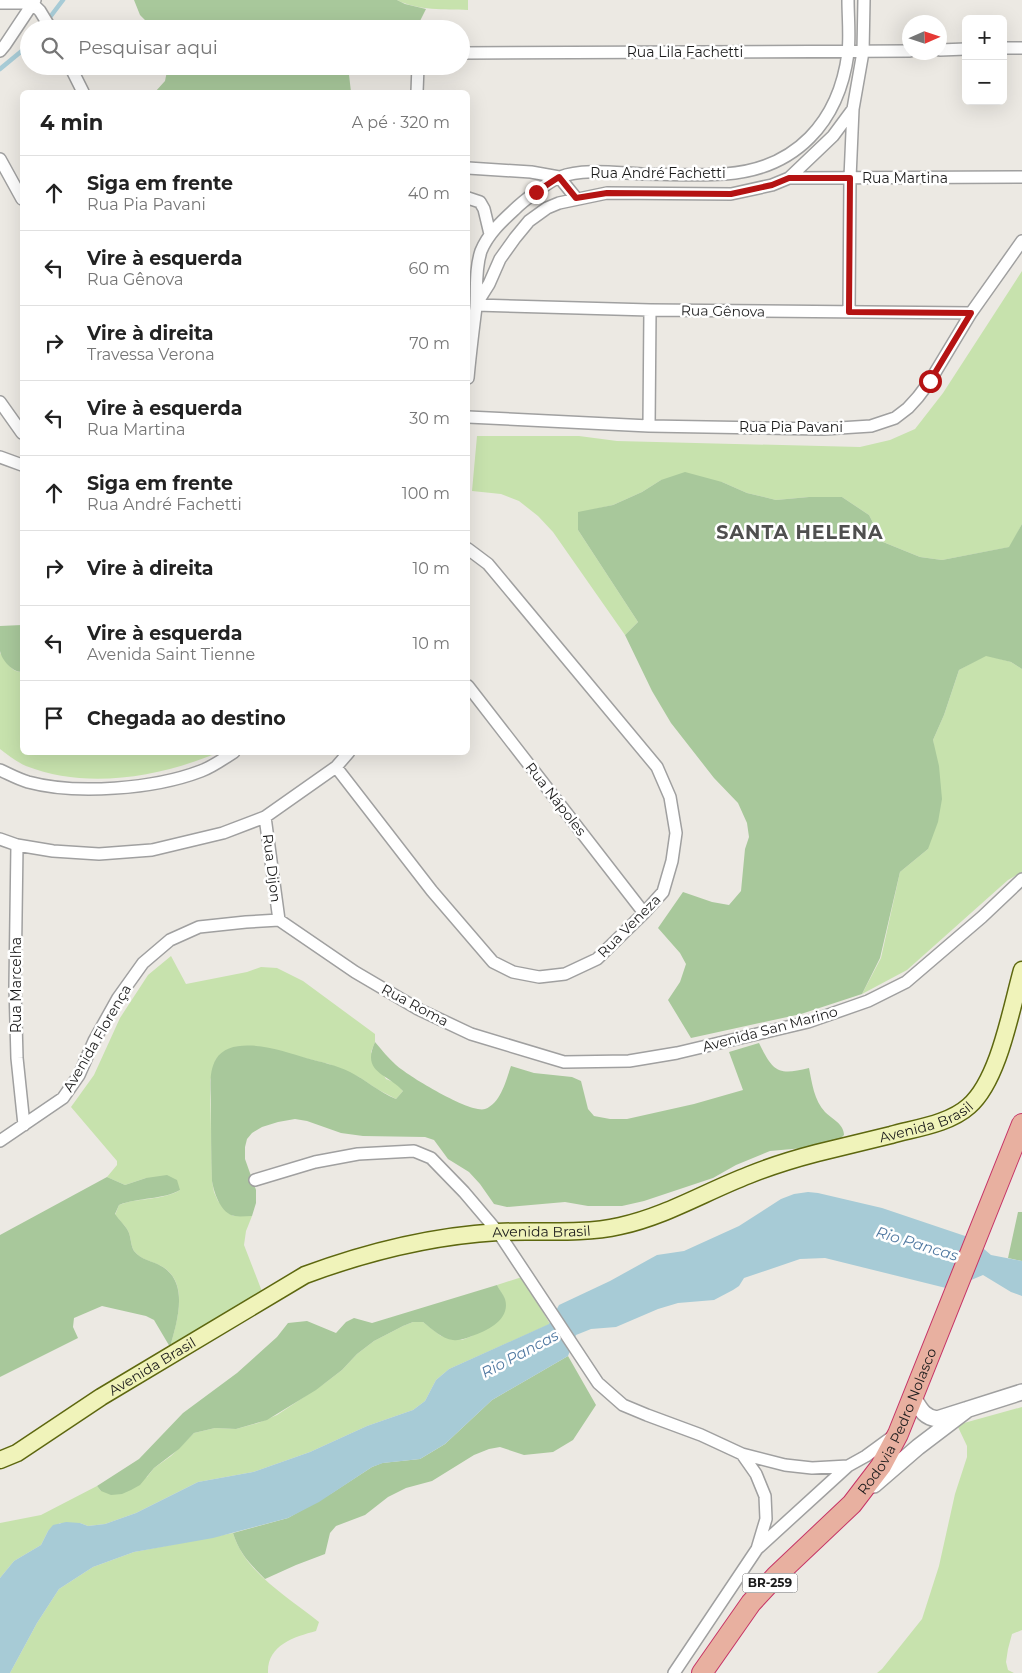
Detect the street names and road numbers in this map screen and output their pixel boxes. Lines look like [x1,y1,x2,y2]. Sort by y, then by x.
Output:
street label: Rua Lila Fachetti [627,43,743,61]
street label: Rua André Fachetti [590,164,726,182]
street label: Rua Martina [862,169,948,187]
street label: Rua Gênova [681,301,765,321]
street label: Rua Pia Pavani [739,418,843,436]
street label: Rua Nápoles [522,759,590,840]
street label: Rua Dijon [259,833,285,903]
street label: Rua Veneza [594,891,664,961]
street label: Rua Marcelha [7,937,25,1033]
street label: Rua Roma [378,980,452,1030]
street label: Avenida Florença [59,981,135,1095]
street label: Avenida San Marino [700,1002,840,1056]
street label: Avenida Brasil [877,1097,977,1146]
street label: Avenida Brasil [492,1221,591,1241]
street label: Avenida Brasil [105,1333,199,1399]
street label: Rodovia Pedro Nolasco [853,1345,941,1498]
road number: BR-259 [742,1574,798,1592]

